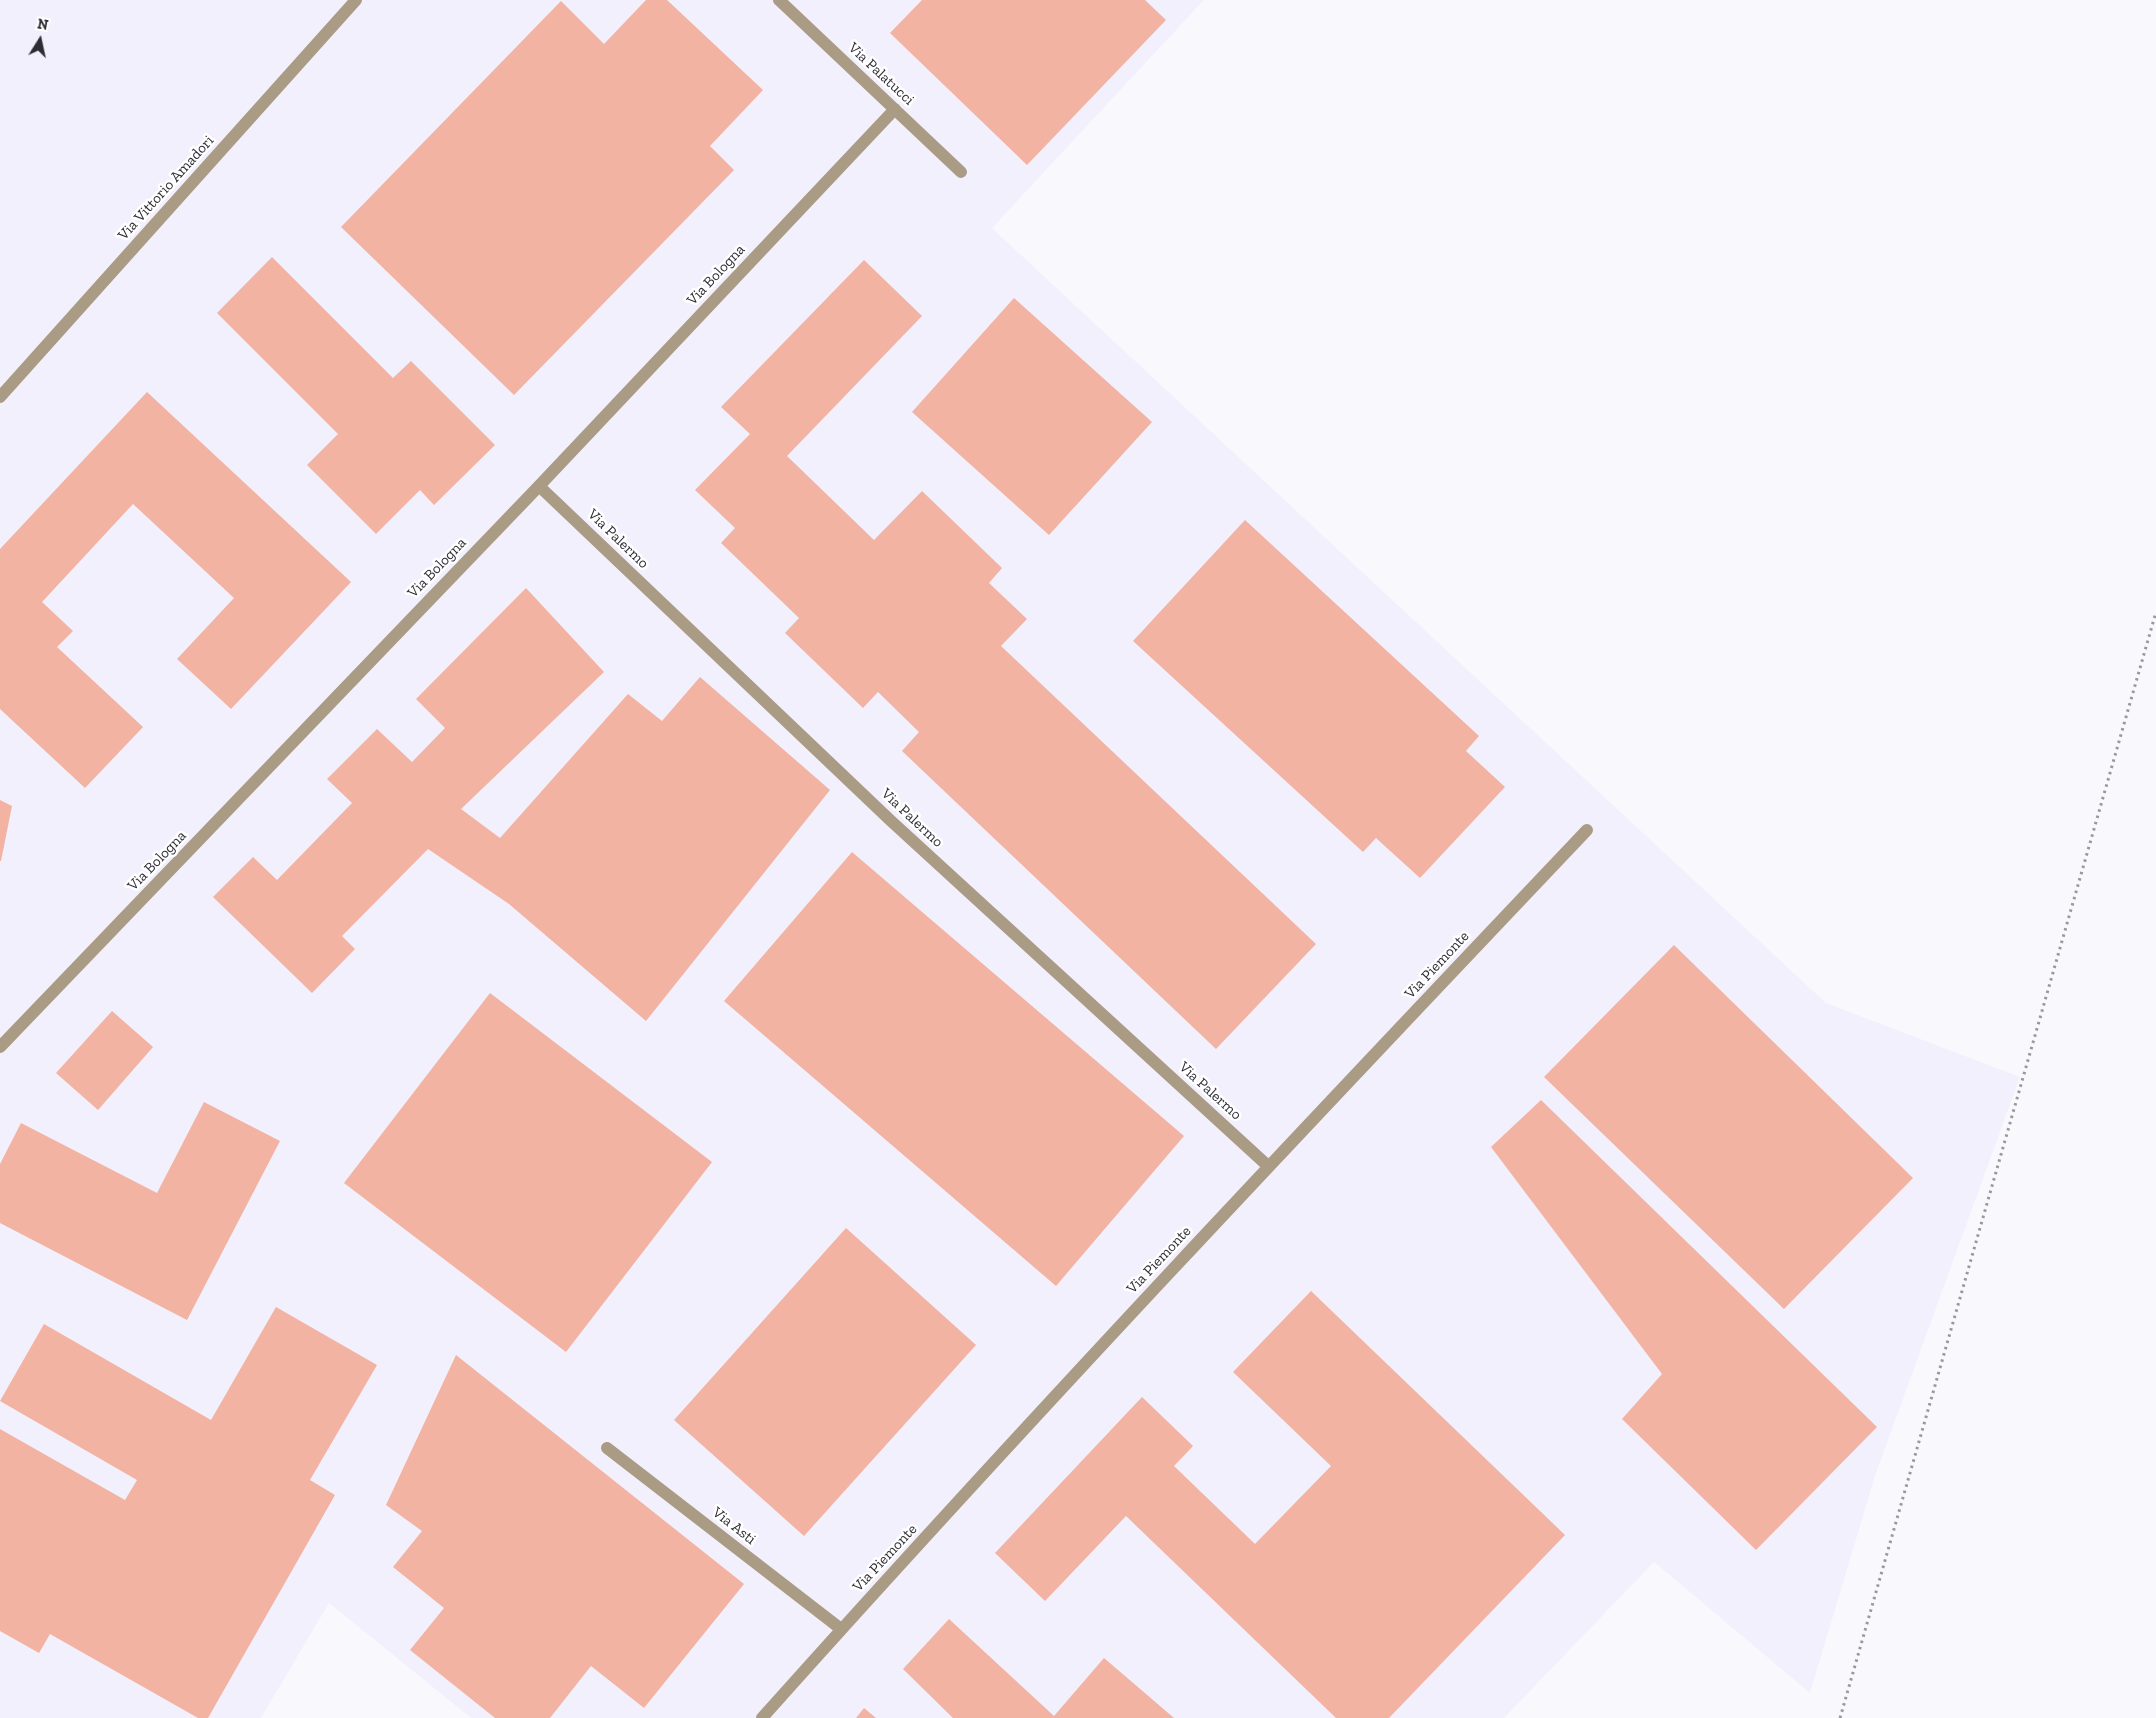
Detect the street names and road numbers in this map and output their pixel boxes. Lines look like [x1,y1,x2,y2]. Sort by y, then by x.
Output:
street label: Via Palatucci [844,39,918,109]
street label: Via Vittorio Amadori [114,132,218,244]
street label: Via Bologna [683,241,749,309]
street label: Via Palermo [584,505,652,573]
street label: Via Bologna [404,534,470,602]
street label: Via Palermo [877,785,947,851]
street label: Via Bologna [124,827,190,895]
street label: Via Piemonte [1401,927,1473,1003]
street label: Via Palermo [1175,1058,1245,1124]
street label: Via Piemonte [1123,1222,1195,1298]
street label: Via Asti [709,1503,759,1549]
street label: Via Piemonte [849,1520,921,1596]

